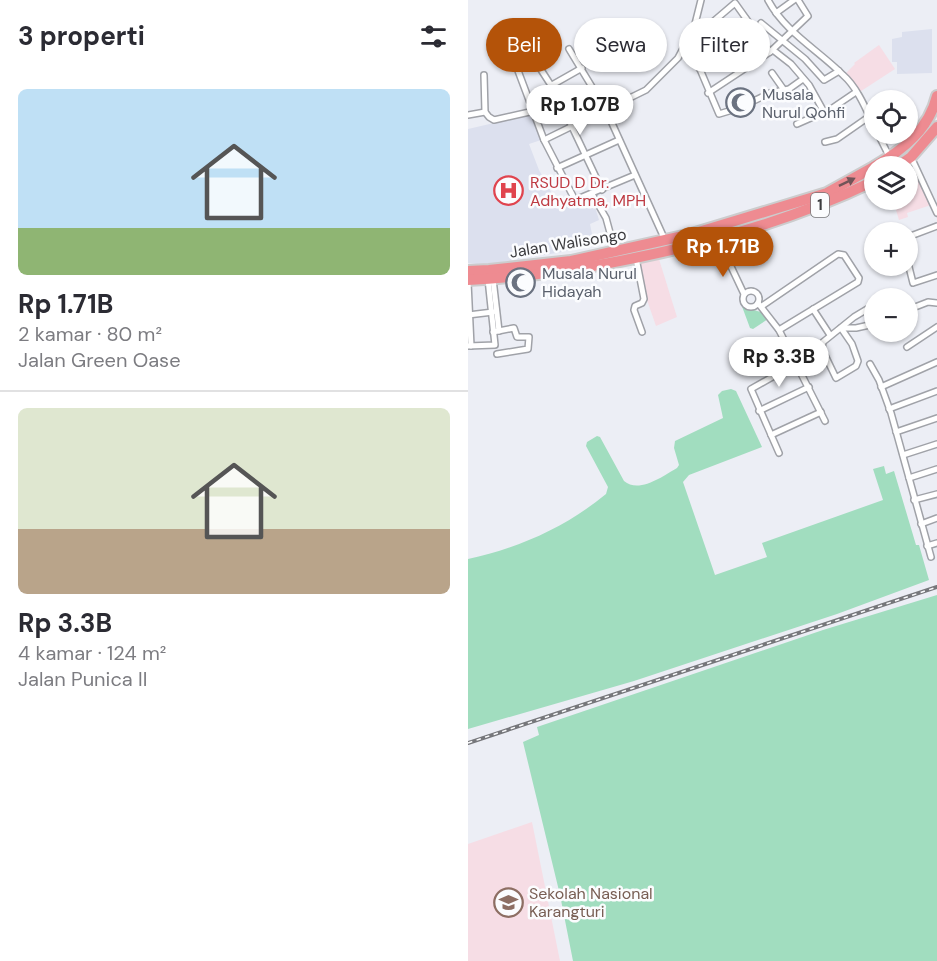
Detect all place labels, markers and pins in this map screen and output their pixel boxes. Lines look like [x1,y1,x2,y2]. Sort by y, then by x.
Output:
place label: Musala Nurul Qohfi [762,84,845,123]
pin: Rp 1.07B [518,85,642,136]
mosque icon: Musala Nurul Qohfi [725,87,757,119]
place label: RSUD D Dr. Adhyatma, MPH [530,172,646,211]
hospital icon: RSUD D Dr. Adhyatma, MPH [493,175,525,207]
pin: Rp 1.71B [661,227,785,278]
place label: Musala Nurul Hidayah [542,263,637,302]
mosque icon: Musala Nurul Hidayah [505,266,537,298]
pin: Rp 3.3B [724,337,834,388]
place label: Sekolah Nasional Karangturi [529,883,653,922]
school or university icon: Sekolah Nasional Karangturi [492,886,524,918]

